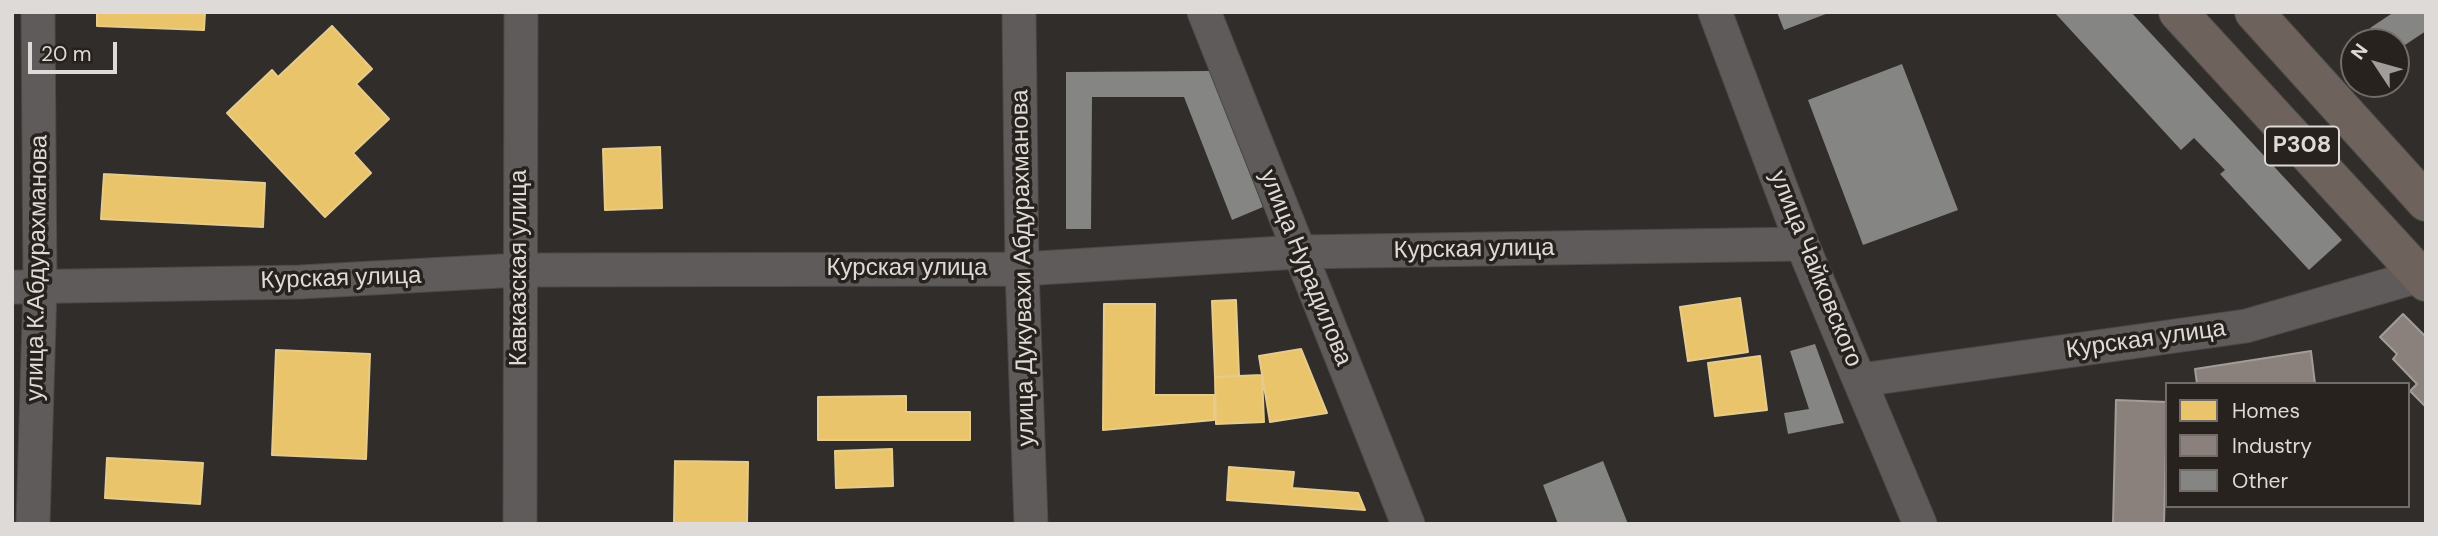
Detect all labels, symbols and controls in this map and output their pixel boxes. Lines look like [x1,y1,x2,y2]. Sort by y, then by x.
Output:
scale bar [32,28,121,72]
north arrow [2340,28,2410,98]
text: N [2345,39,2373,64]
text: 20 m [41,40,92,68]
street label: улица Дукувахи Абдурахманова [1006,89,1042,447]
road number: P308 [2265,127,2339,166]
street label: улица К.Абдурахманова [21,135,55,401]
street label: улица Нурадилова [1253,166,1357,370]
street label: улица Чайковского [1762,167,1868,371]
street label: Кавказская улица [506,170,534,366]
street label: Курская улица [1393,234,1555,266]
street label: Курская улица [827,255,987,283]
street label: Курская улица [260,262,422,296]
street label: Курская улица [2064,315,2228,365]
legend [2165,382,2410,508]
text: Homes [2232,397,2300,425]
text: Industry [2232,432,2312,460]
text: Other [2232,467,2288,495]

